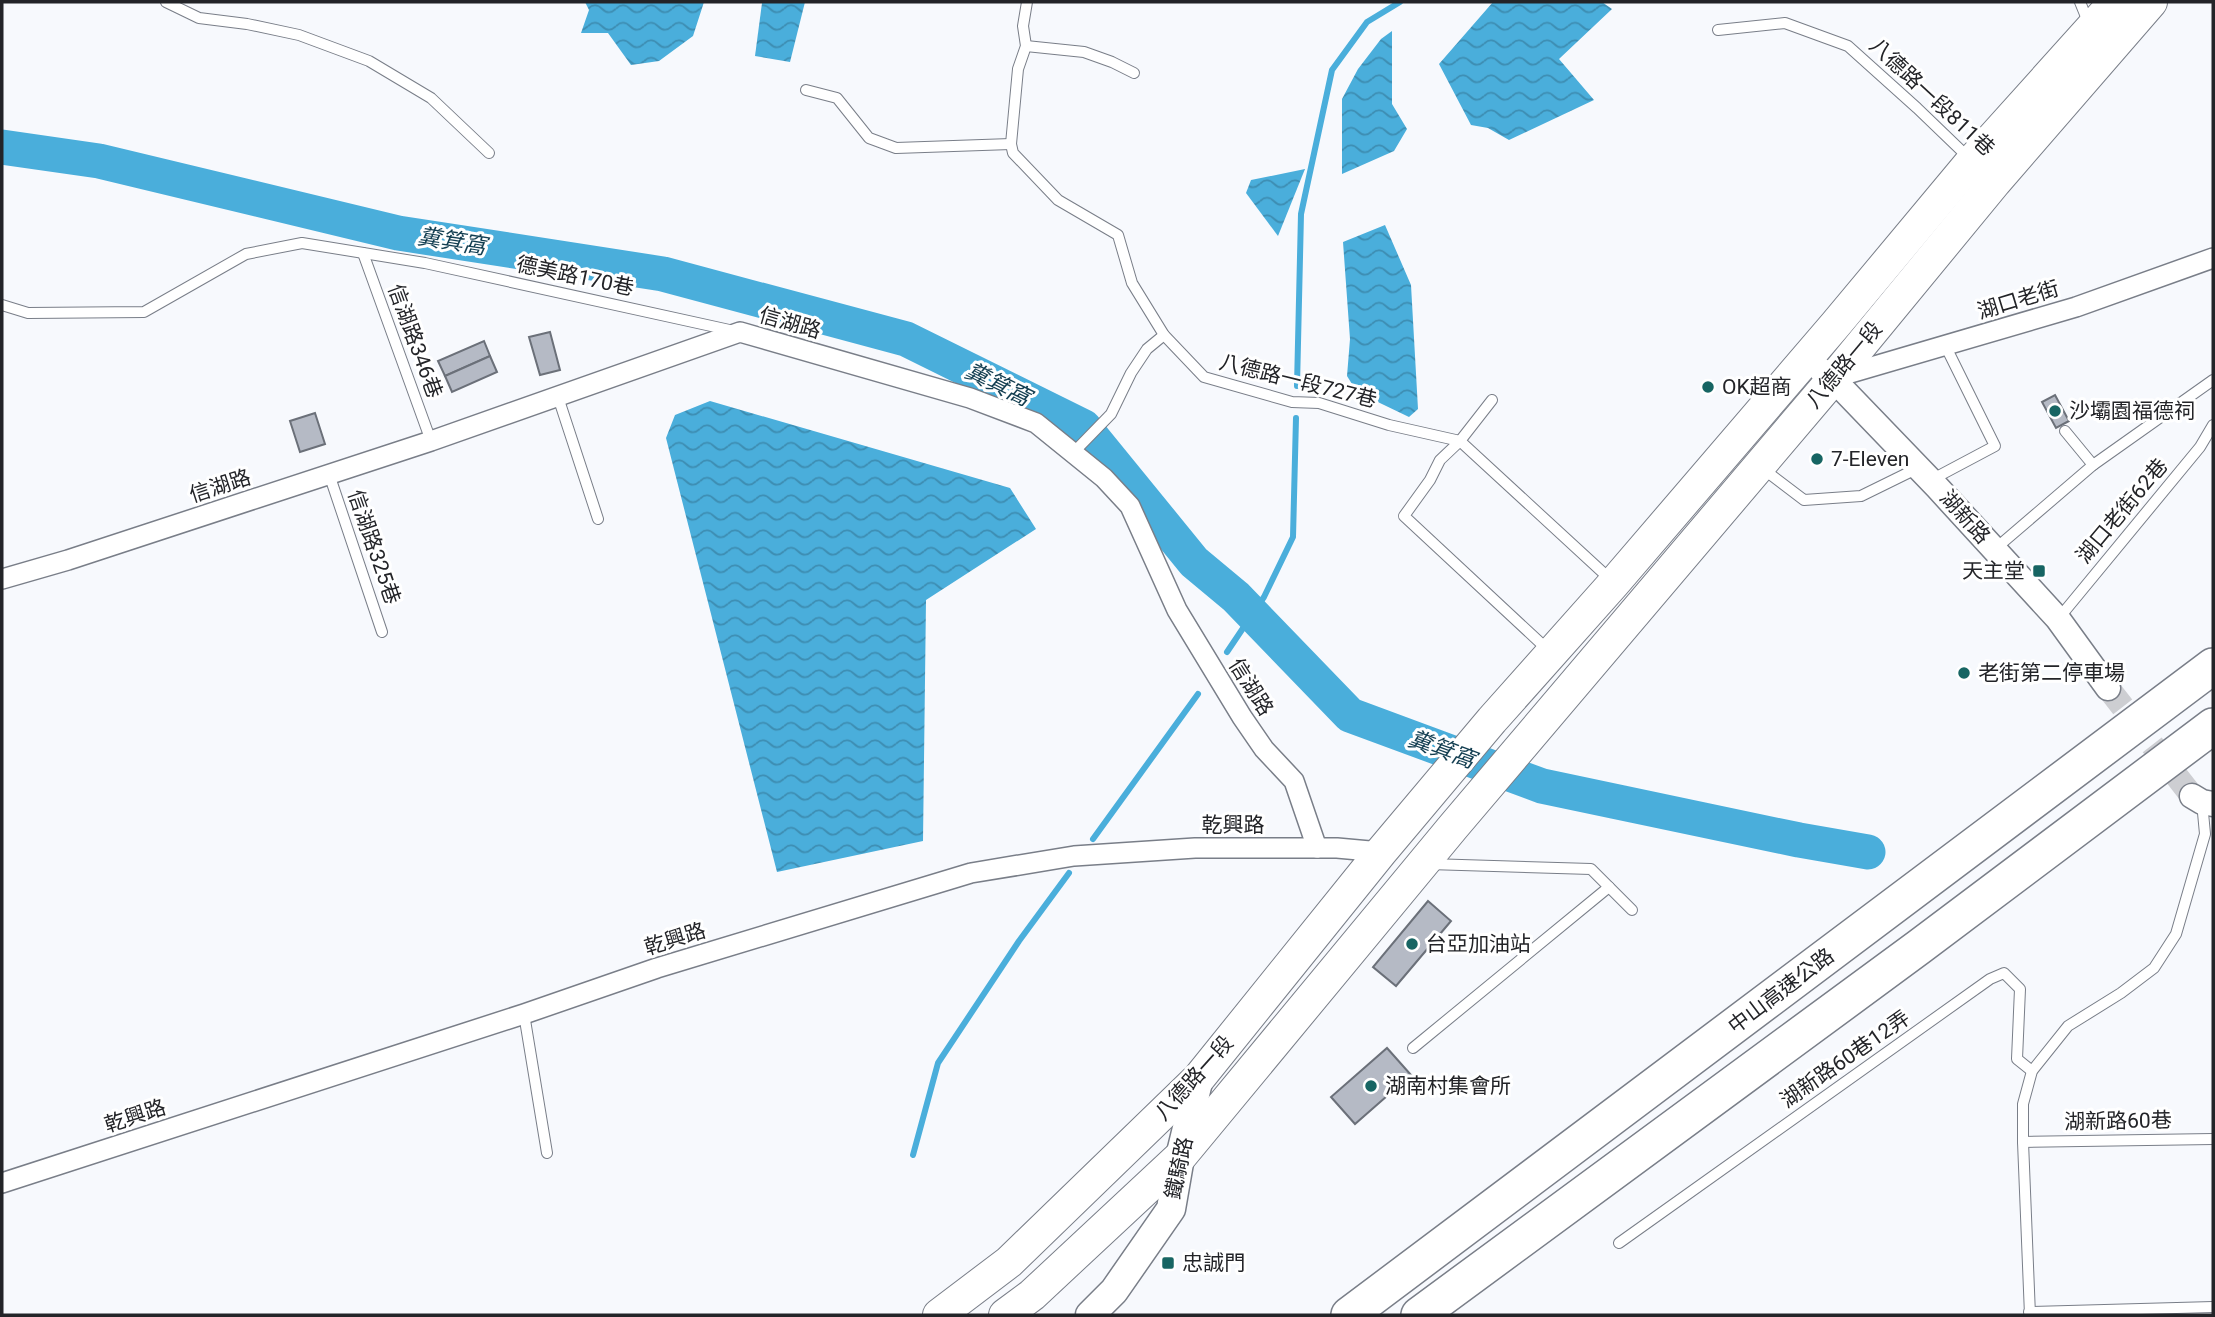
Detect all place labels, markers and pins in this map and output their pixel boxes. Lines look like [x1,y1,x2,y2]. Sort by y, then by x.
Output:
place label: OK超商 [1722,375,1792,399]
marker: OK超商 [1700,379,1716,395]
place label: 沙壩園福德祠 [2069,399,2195,423]
marker: 沙壩園福德祠 [2047,403,2063,419]
place label: 7-Eleven [1831,447,1909,471]
marker: 7-Eleven [1809,451,1825,467]
place label: 天主堂 [1962,559,2025,583]
marker: 天主堂 [2031,563,2047,579]
place label: 老街第二停車場 [1978,661,2125,685]
marker: 老街第二停車場 [1956,665,1972,681]
place label: 台亞加油站 [1426,932,1531,956]
marker: 台亞加油站 [1404,936,1420,952]
place label: 湖南村集會所 [1385,1074,1511,1098]
marker: 湖南村集會所 [1363,1078,1379,1094]
place label: 忠誠門 [1182,1251,1245,1275]
marker: 忠誠門 [1160,1255,1176,1271]

